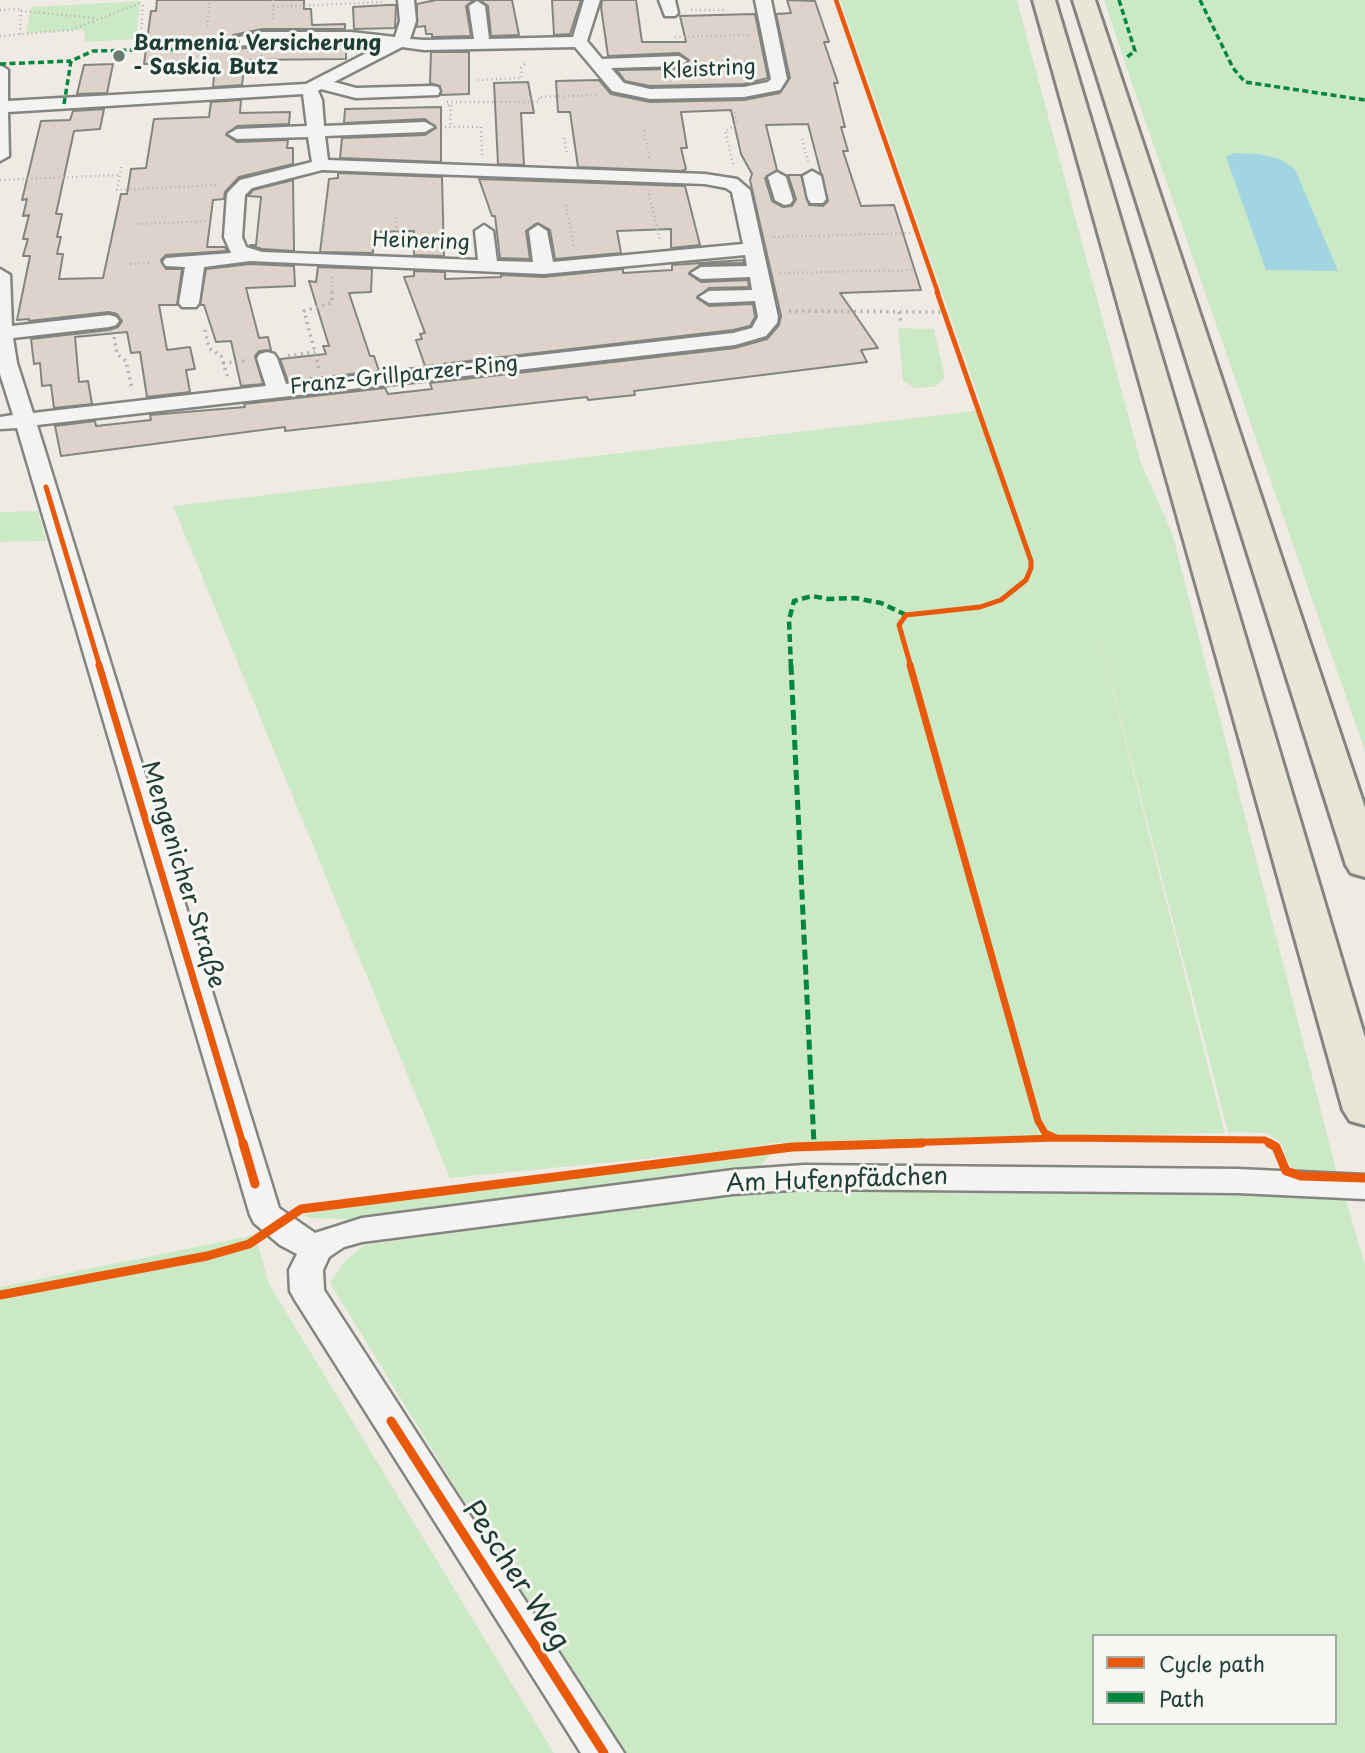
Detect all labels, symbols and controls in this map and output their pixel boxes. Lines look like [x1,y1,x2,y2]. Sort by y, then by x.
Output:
place label: Barmenia Versicherung - Saskia Butz [133,31,381,81]
marker: Barmenia Versicherung - Saskia Butz [111,48,127,64]
street label: Kleistring [662,55,756,85]
street label: Heinering [372,228,470,256]
street label: Franz-Grillparzer-Ring [289,351,519,401]
street label: Mengenicher Straße [134,758,230,992]
street label: Am Hufenpfädchen [725,1163,949,1199]
street label: Pescher Weg [454,1495,576,1657]
legend [1092,1634,1337,1725]
text: Cycle path [1159,1647,1265,1679]
text: Path [1159,1682,1204,1714]

